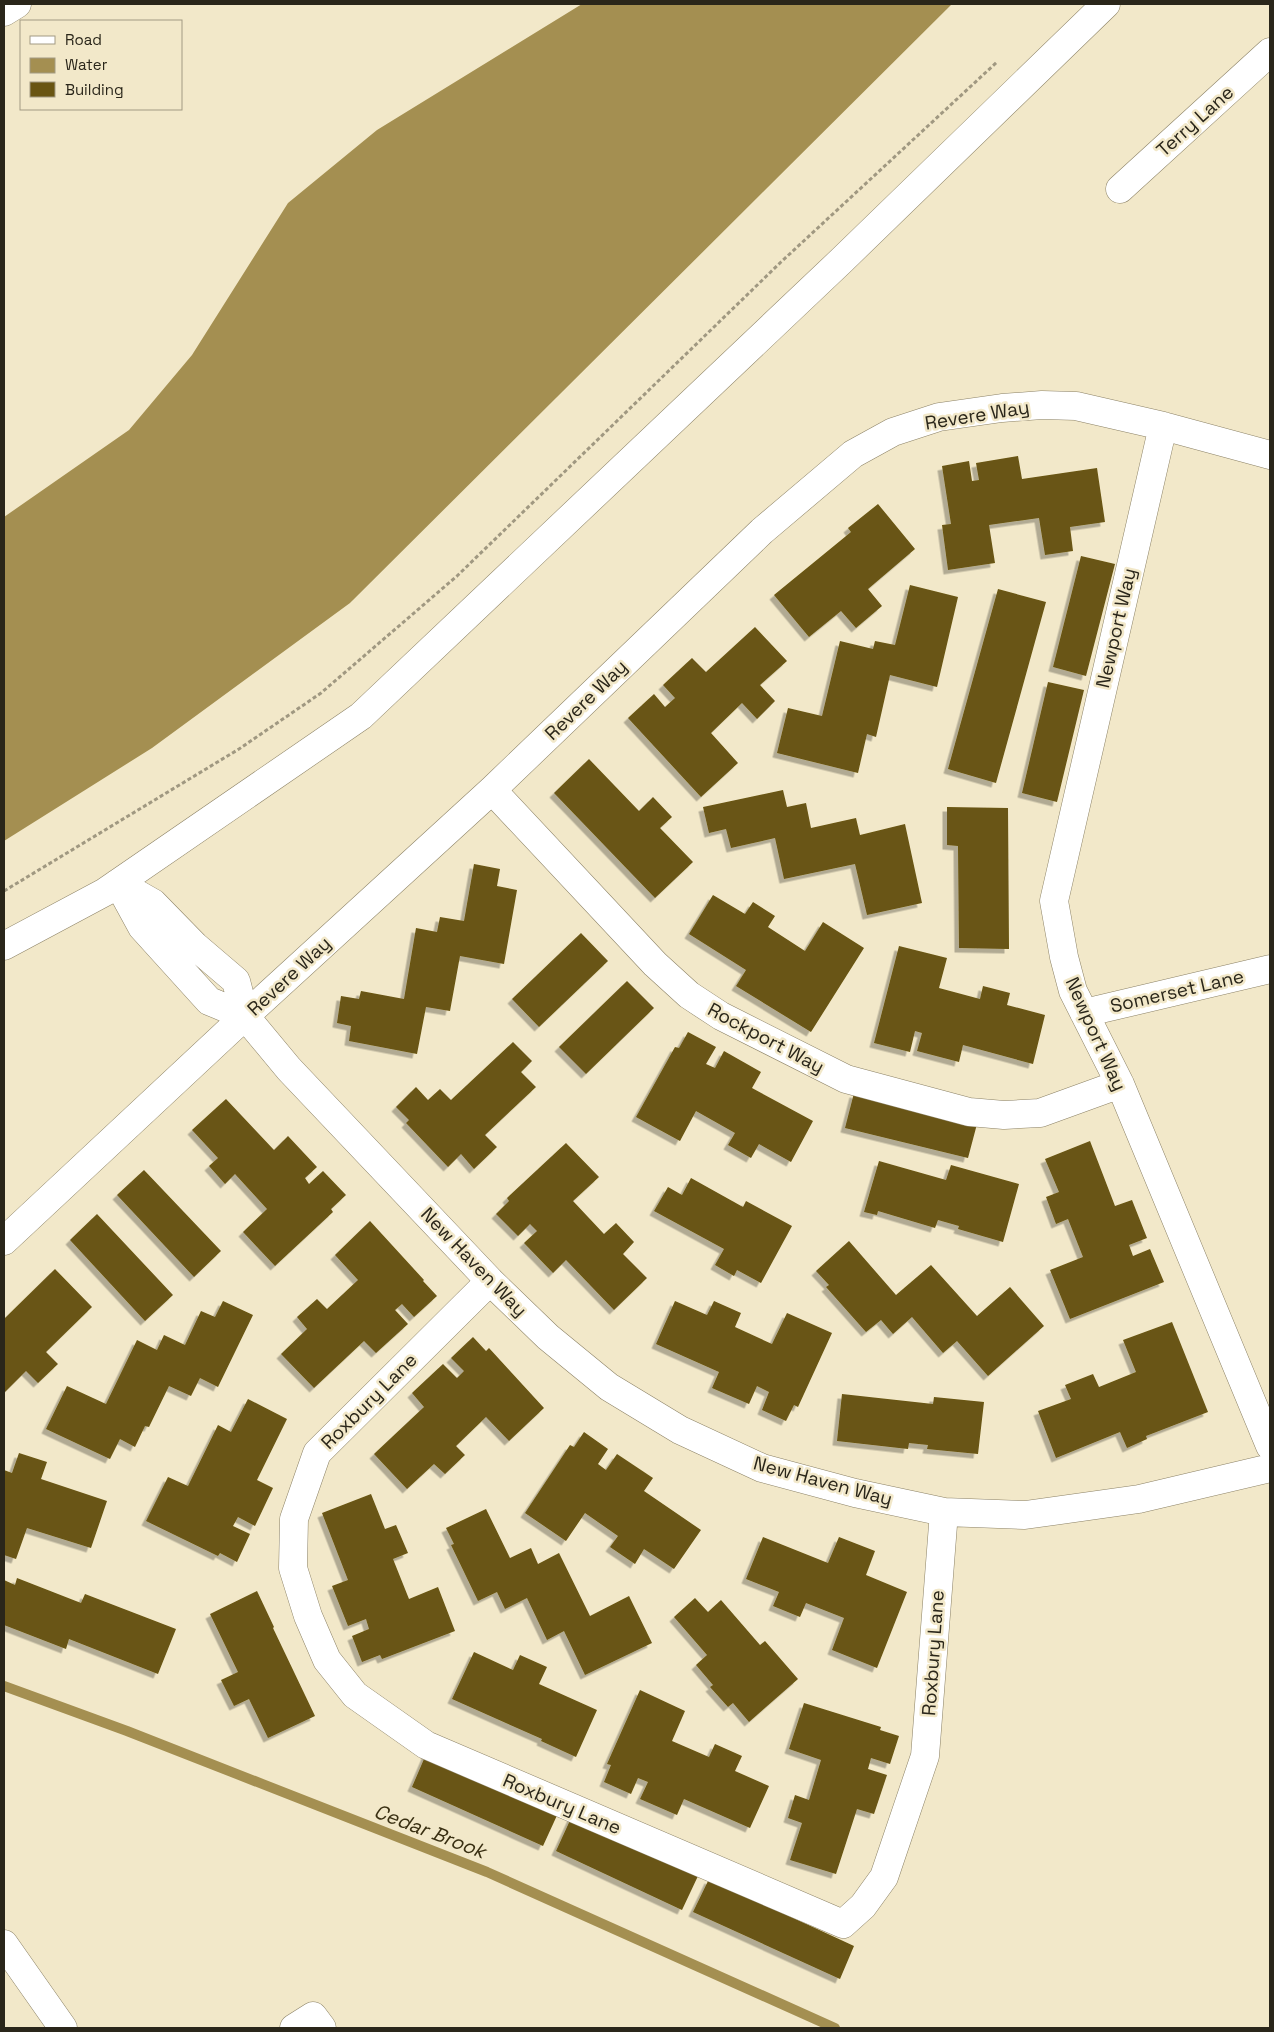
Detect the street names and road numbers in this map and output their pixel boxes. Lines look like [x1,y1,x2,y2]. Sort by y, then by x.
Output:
street label: Terry Lane [1151,80,1239,162]
street label: Revere Way [923,394,1031,436]
street label: Newport Way [1090,566,1142,690]
street label: Revere Way [539,654,633,746]
street label: Revere Way [242,931,336,1021]
street label: Somerset Lane [1108,963,1246,1019]
street label: Newport Way [1060,973,1132,1095]
street label: Rockport Way [703,997,829,1079]
street label: New Haven Way [415,1202,533,1322]
street label: Roxbury Lane [316,1348,422,1454]
street label: New Haven Way [751,1450,895,1512]
street label: Roxbury Lane [916,1589,950,1717]
street label: Roxbury Lane [499,1768,625,1840]

